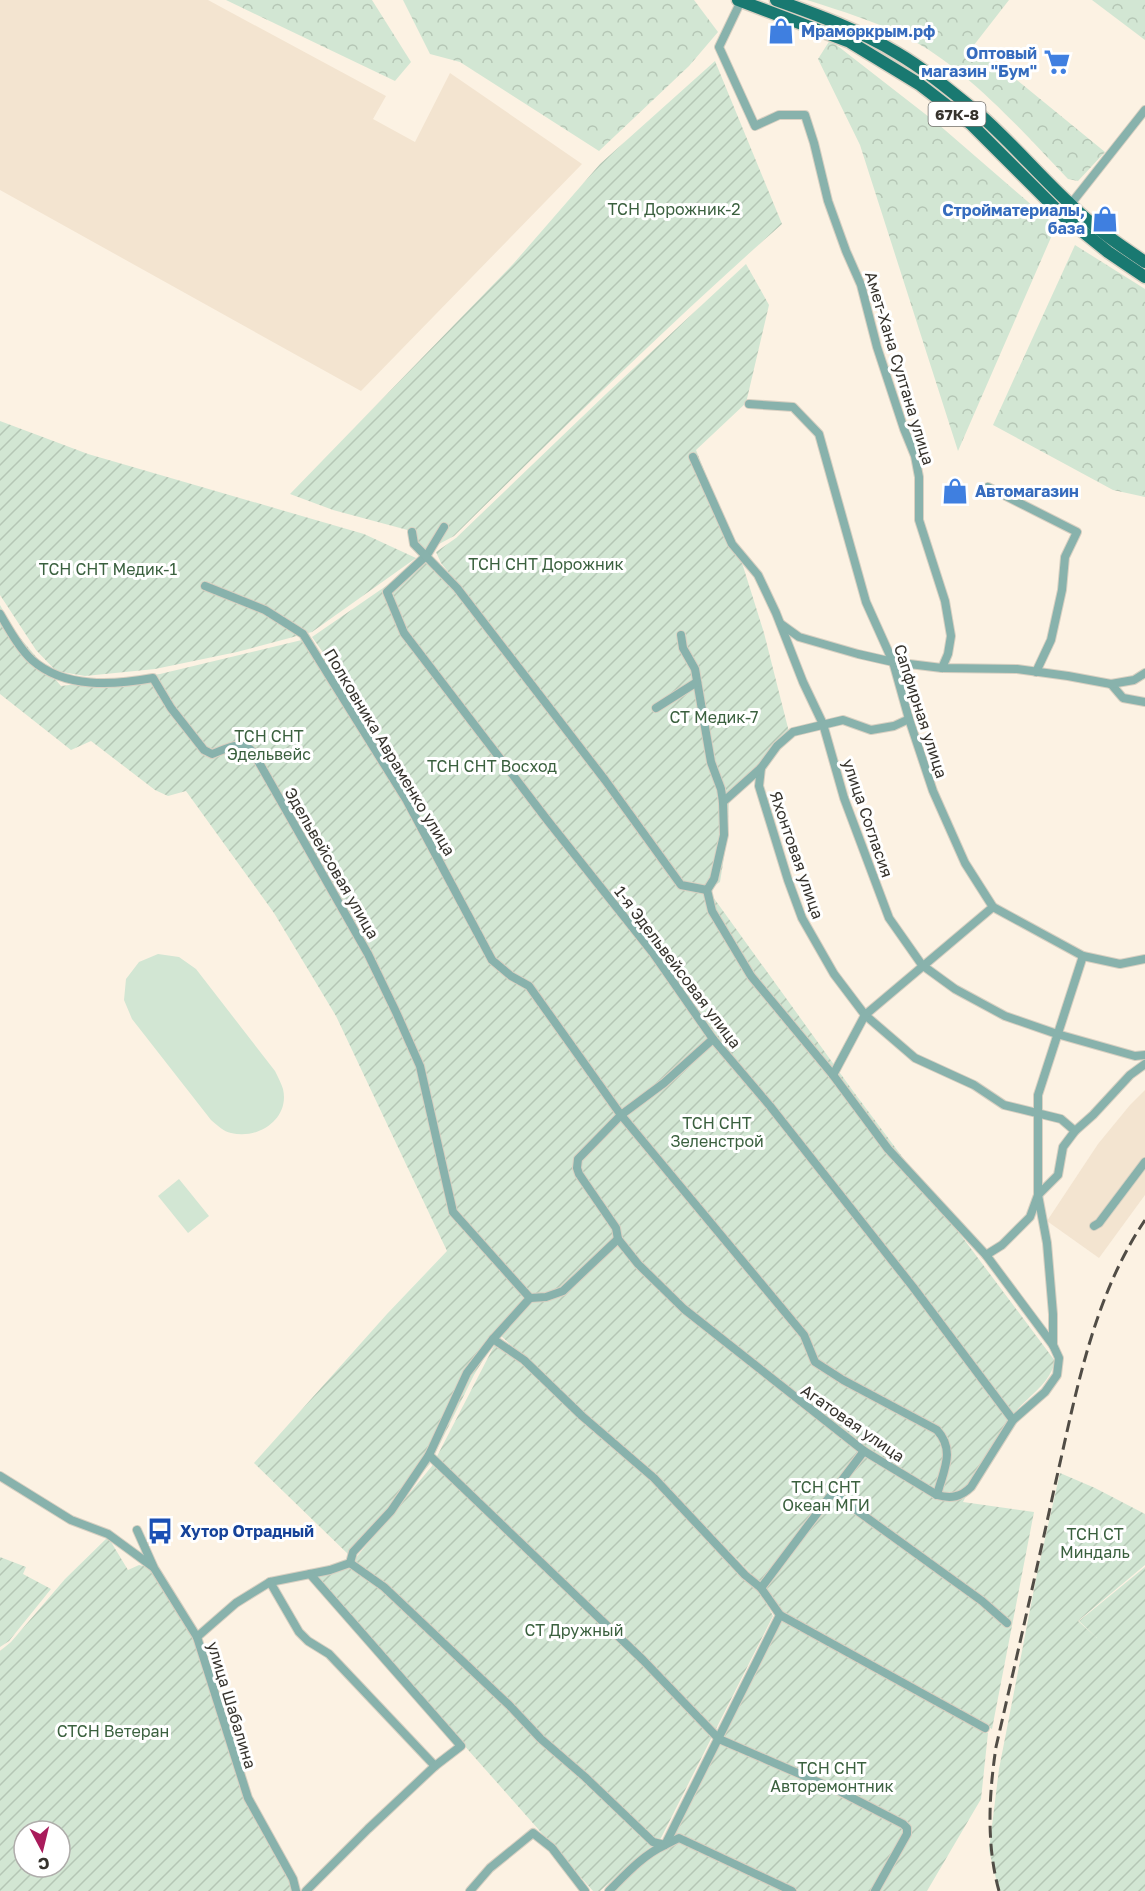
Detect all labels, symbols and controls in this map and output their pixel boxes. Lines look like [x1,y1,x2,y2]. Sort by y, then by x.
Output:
shop icon: Мраморкрым.рф [766,16,796,46]
place label: Мраморкрым.рф [801,21,935,41]
place label: Оптовый магазин "Бум" [921,43,1037,81]
supermarket icon: Оптовый магазин "Бум" [1042,47,1072,77]
road number: 67К-8 [928,102,986,126]
park label: ТСН Дорожник-2 [607,199,741,219]
place label: Стройматериалы, база [942,200,1085,238]
shop icon: Стройматериалы, база [1090,204,1120,234]
street label: Амет-Хана Султана улица [861,269,939,467]
shop icon: Автомагазин [940,476,970,506]
place label: Автомагазин [975,481,1079,501]
park label: ТСН СНТ Дорожник [468,554,624,574]
park label: ТСН СНТ Медик-1 [39,559,177,579]
street label: Сапфирная улица [890,641,952,781]
street label: Полковника Авраменко улица [320,645,460,859]
park label: СТ Медик-7 [670,707,758,727]
park label: ТСН СНТ Эдельвейс [227,726,311,764]
park label: ТСН СНТ Восход [427,756,557,776]
street label: улица Согласия [838,756,898,880]
street label: Эдельвейсовая улица [280,784,384,942]
street label: Яхонтовая улица [766,788,828,922]
street label: 1-я Эдельвейсовая улица [610,882,746,1052]
park label: ТСН СНТ Зеленстрой [670,1113,764,1151]
street label: Агатовая улица [797,1380,909,1466]
park label: ТСН СНТ Океан МГИ [782,1477,870,1515]
bus stop icon: Хутор Отрадный [145,1516,175,1546]
place label: Хутор Отрадный [180,1521,314,1541]
park label: ТСН СТ Миндаль [1060,1524,1130,1562]
park label: СТ Дружный [525,1620,623,1640]
street label: улица Шабалина [203,1639,261,1771]
park label: СТСН Ветеран [57,1721,169,1741]
park label: ТСН СНТ Авторемонтник [770,1758,894,1796]
north arrow [12,1819,72,1879]
text: С [37,1853,51,1875]

